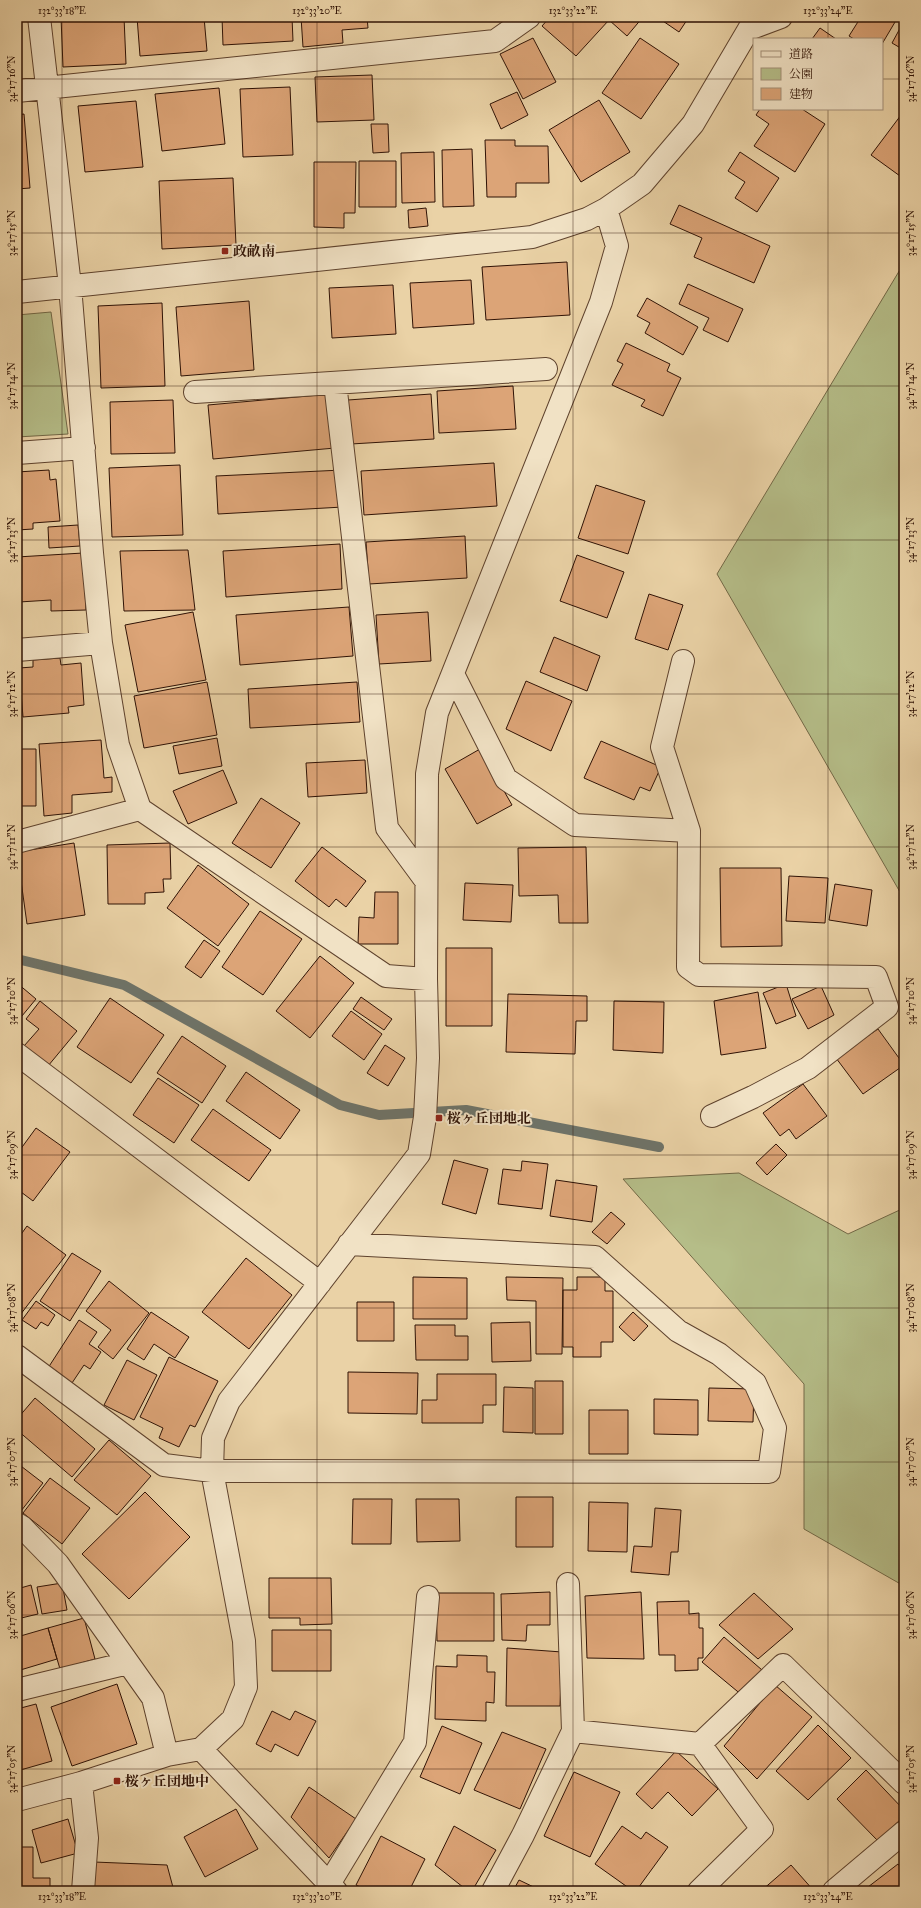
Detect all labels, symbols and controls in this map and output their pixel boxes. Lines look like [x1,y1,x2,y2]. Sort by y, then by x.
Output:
text: 132°33'18"E [38,5,86,17]
text: 132°33'20"E [292,5,342,17]
text: 132°33'22"E [549,5,597,17]
text: 132°33'24"E [803,5,853,17]
legend [753,38,883,110]
text: 道路 [789,47,813,61]
text: 34°17'16"N [6,55,18,103]
text: 34°17'16"N [905,55,917,103]
text: 公園 [789,67,813,81]
text: 建物 [789,87,813,101]
text: 34°17'15"N [6,209,18,256]
text: 34°17'15"N [905,209,917,256]
place label: 政畝南 [233,243,275,260]
marker: 政畝南 [220,246,230,256]
text: 34°17'14"N [6,362,18,410]
text: 34°17'14"N [905,362,917,410]
text: 34°17'13"N [6,516,18,563]
text: 34°17'13"N [905,516,917,563]
text: 34°17'12"N [6,670,18,718]
text: 34°17'12"N [905,670,917,718]
text: 34°17'11"N [6,823,18,870]
text: 34°17'11"N [905,823,917,870]
text: 34°17'10"N [6,977,18,1025]
text: 34°17'10"N [905,977,917,1025]
place label: 桜ヶ丘団地北 [447,1110,531,1127]
marker: 桜ヶ丘団地北 [434,1113,444,1123]
text: 34°17'09"N [6,1130,18,1180]
text: 34°17'09"N [905,1130,917,1180]
text: 34°17'08"N [6,1283,18,1333]
text: 34°17'08"N [905,1283,917,1333]
text: 34°17'07"N [6,1437,18,1487]
text: 34°17'07"N [905,1437,917,1487]
text: 34°17'06"N [6,1590,18,1640]
text: 34°17'06"N [905,1590,917,1640]
text: 34°17'05"N [6,1744,18,1793]
text: 34°17'05"N [905,1744,917,1793]
place label: 桜ヶ丘団地中 [125,1773,209,1790]
marker: 桜ヶ丘団地中 [112,1776,122,1786]
text: 132°33'18"E [38,1891,86,1903]
text: 132°33'20"E [292,1891,342,1903]
text: 132°33'22"E [549,1891,597,1903]
text: 132°33'24"E [803,1891,853,1903]

